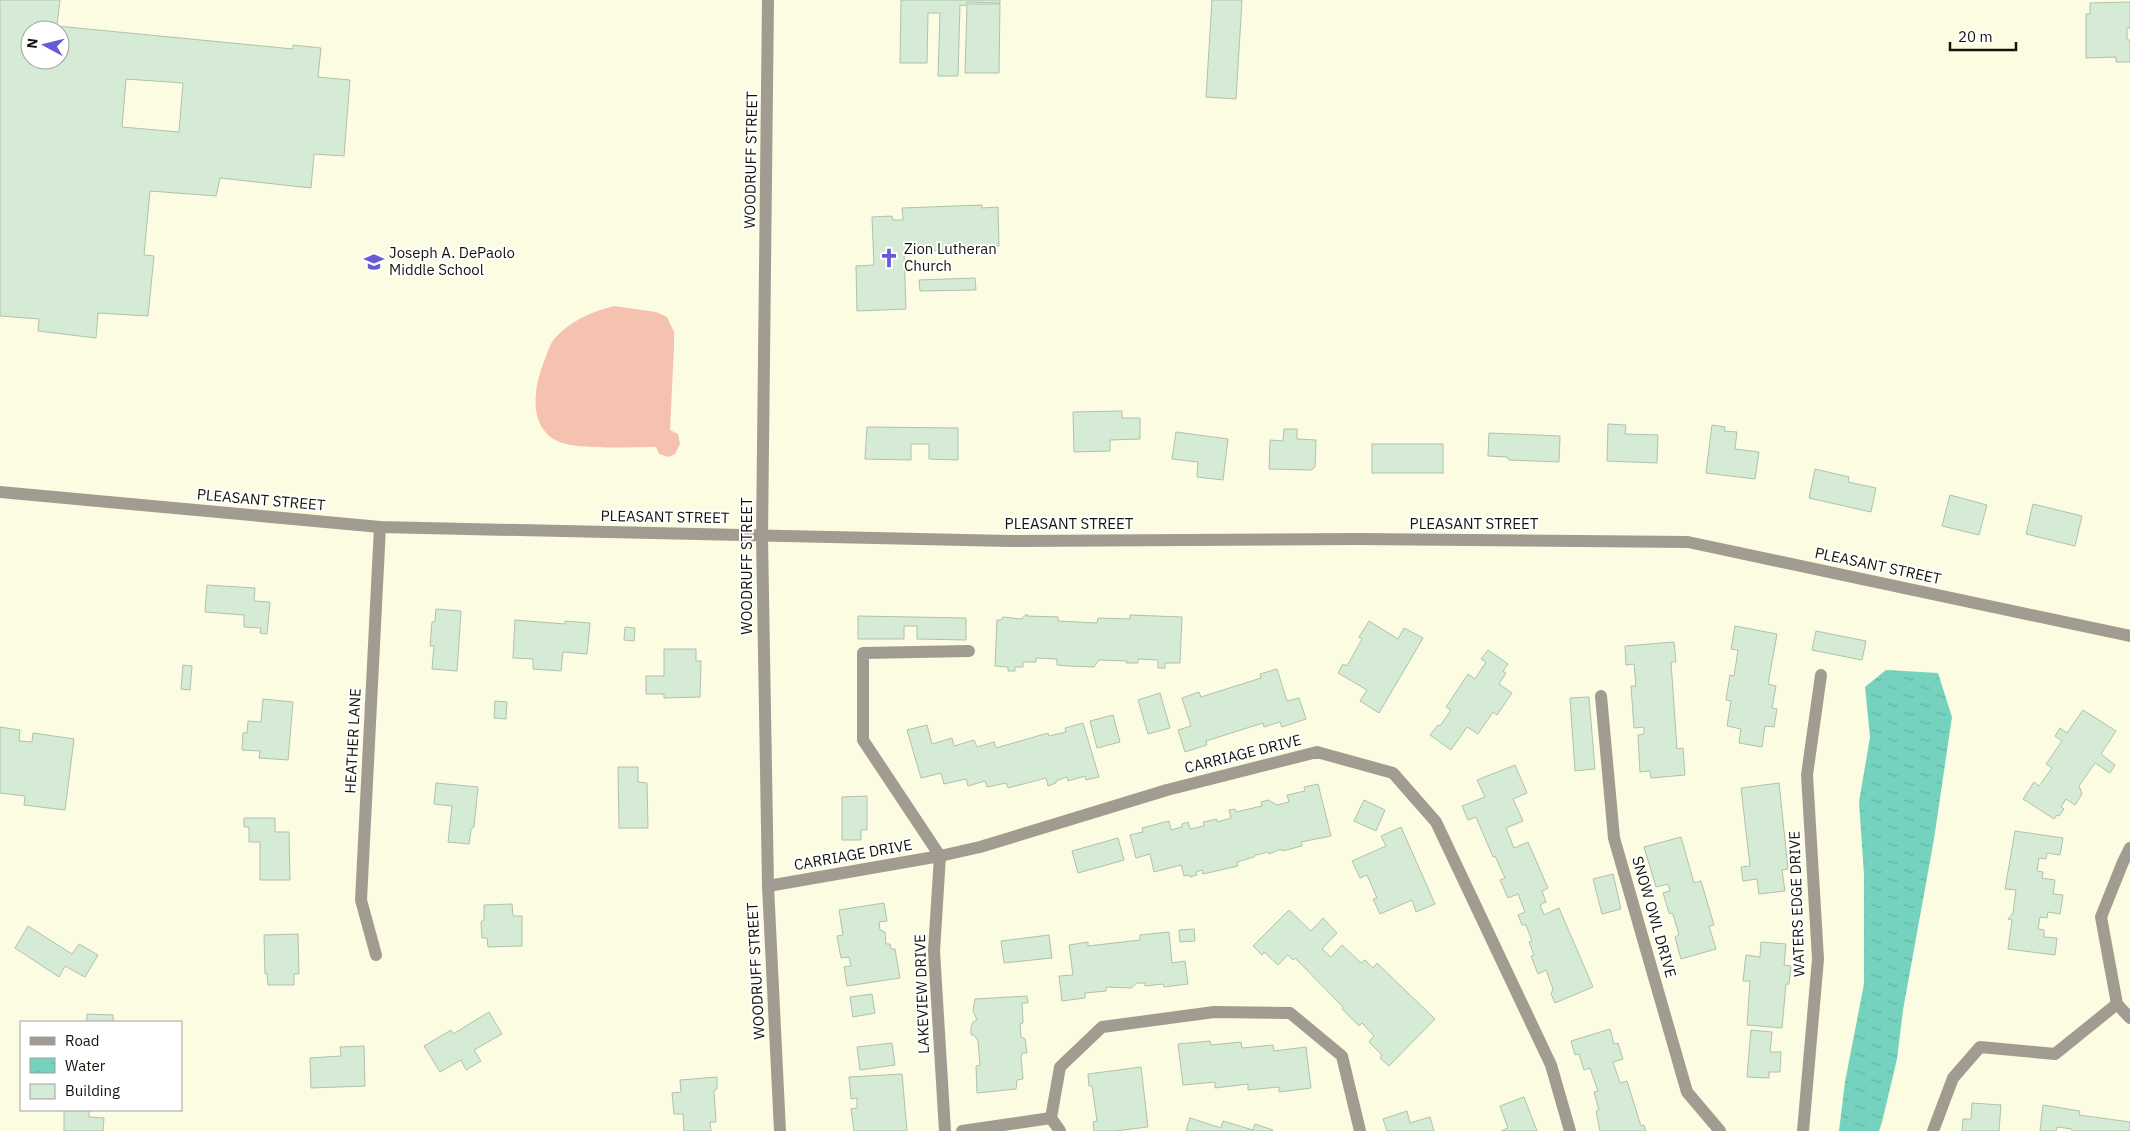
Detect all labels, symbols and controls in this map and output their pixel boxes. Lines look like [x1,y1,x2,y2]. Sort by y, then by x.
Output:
north arrow [20,20,70,70]
scale bar [1950,20,2016,52]
text: 20 m [1958,27,1993,46]
text: N [23,37,42,50]
street label: WOODRUFF STREET [740,91,761,229]
place label: Zion Lutheran Church [904,239,997,275]
place label: Joseph A. DePaolo Middle School [389,243,515,279]
church icon: Zion Lutheran Church [878,247,900,269]
school or university icon: Joseph A. DePaolo Middle School [363,251,385,273]
street label: PLEASANT STREET [196,484,326,515]
street label: WOODRUFF STREET [737,497,756,635]
street label: PLEASANT STREET [600,506,730,527]
street label: PLEASANT STREET [1005,514,1134,533]
street label: PLEASANT STREET [1410,514,1539,533]
street label: PLEASANT STREET [1813,543,1943,588]
street label: HEATHER LANE [340,688,365,794]
street label: CARRIAGE DRIVE [1182,730,1303,777]
street label: WATERS EDGE DRIVE [1784,831,1809,977]
street label: CARRIAGE DRIVE [792,835,914,874]
street label: SNOW OWL DRIVE [1628,854,1681,980]
street label: WOODRUFF STREET [742,902,769,1040]
street label: LAKEVIEW DRIVE [910,934,933,1054]
legend [20,1021,182,1111]
text: Road [65,1031,100,1050]
text: Water [65,1056,106,1075]
text: Building [65,1081,120,1100]

